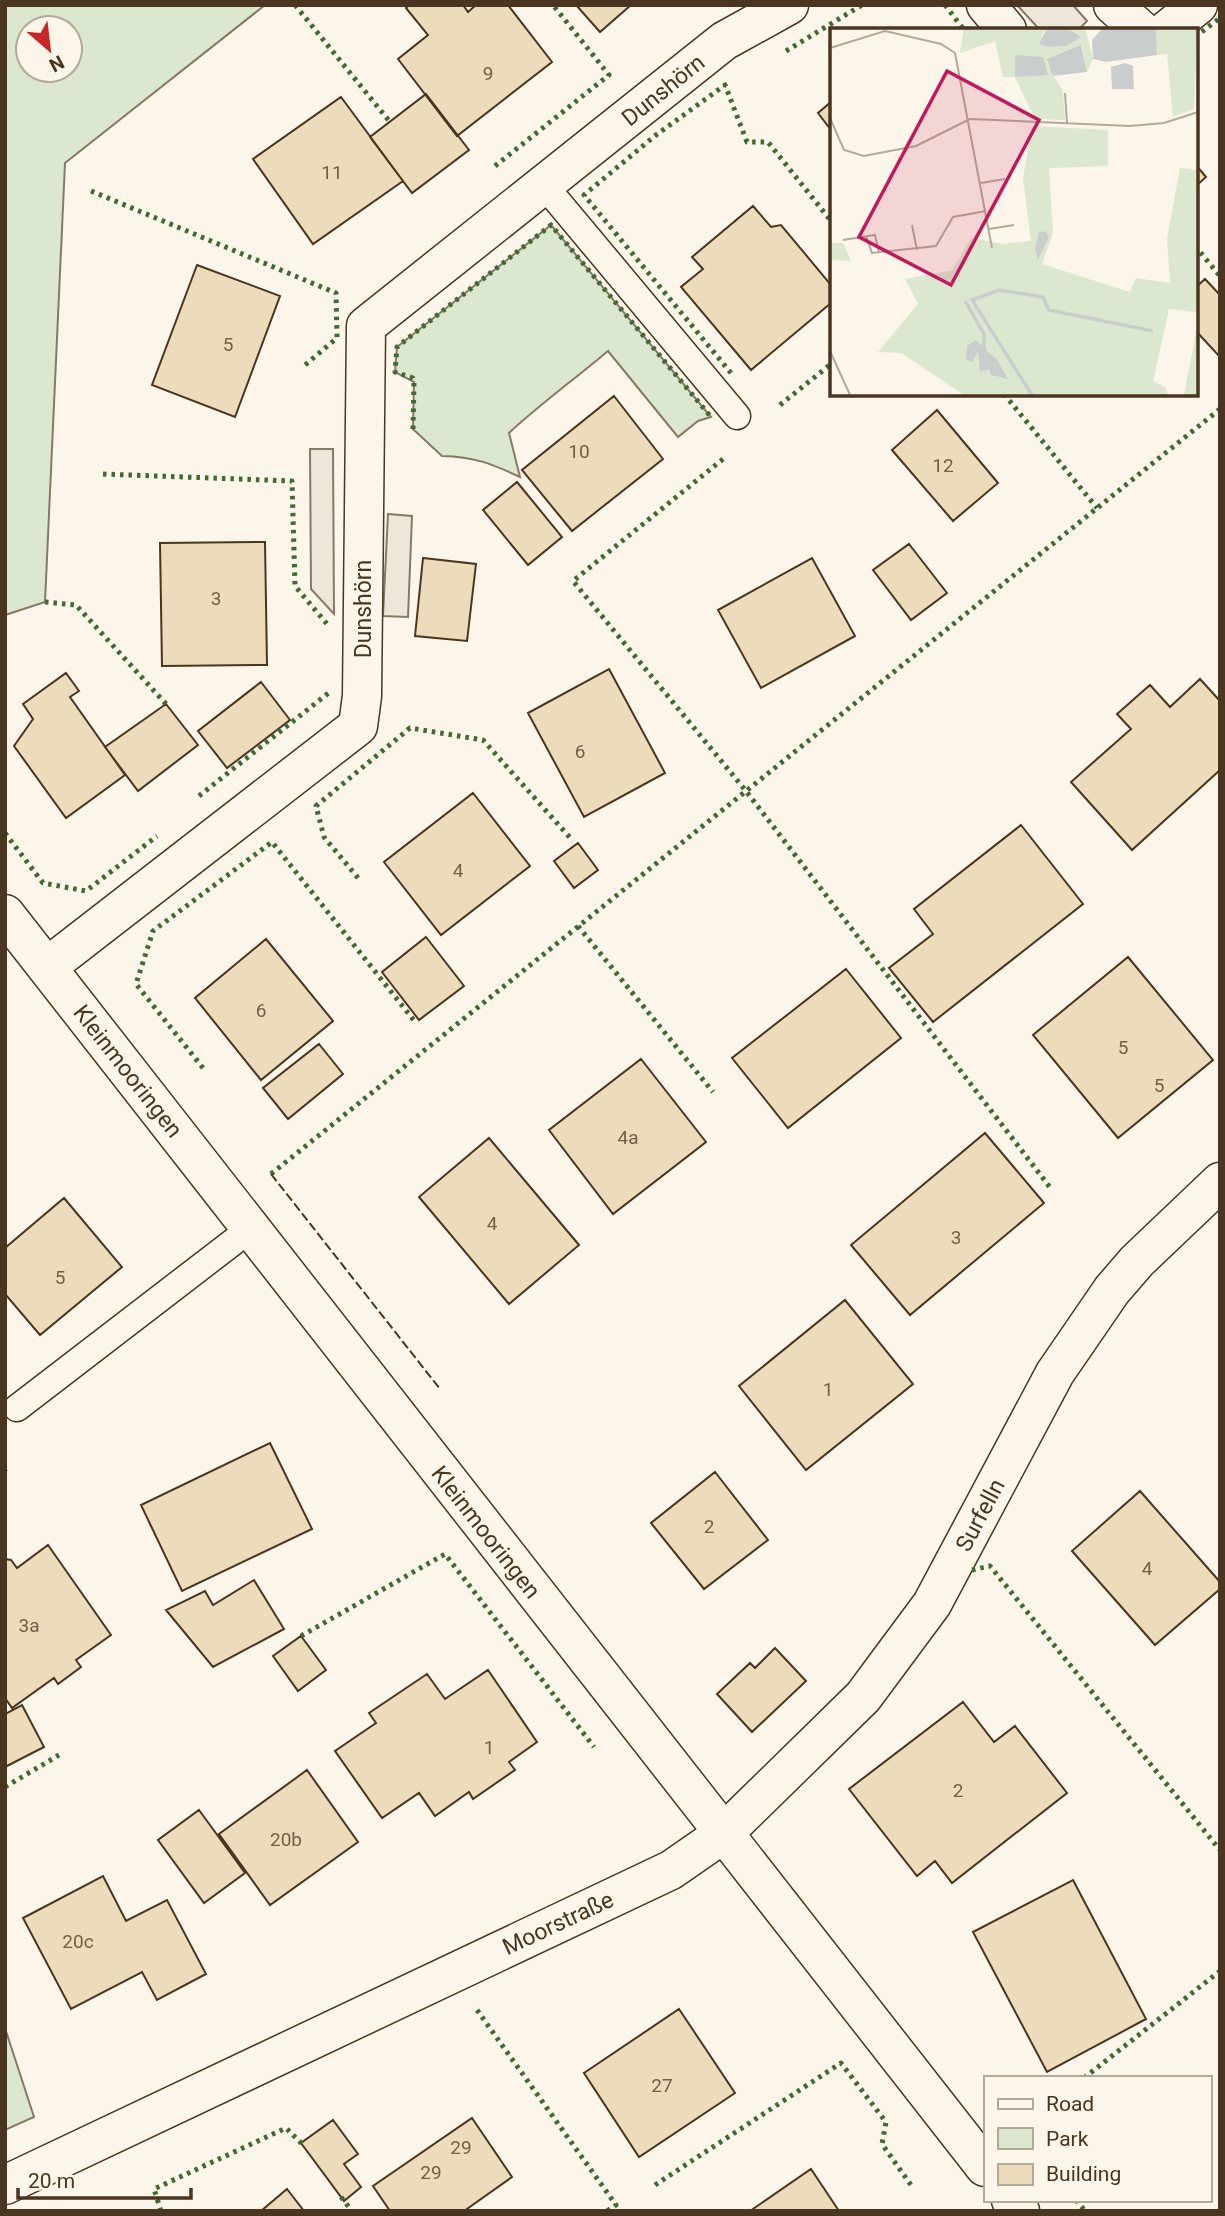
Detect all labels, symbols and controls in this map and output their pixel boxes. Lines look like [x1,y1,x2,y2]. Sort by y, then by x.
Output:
north arrow [14,14,84,84]
inset map [830,28,1197,396]
street label: Dunshörn [616,49,710,132]
text: N [45,50,68,77]
house number: 9 [483,62,493,85]
house number: 11 [321,161,343,184]
house number: 5 [223,333,233,356]
house number: 10 [568,440,590,463]
house number: 12 [932,454,954,477]
street label: Dunshörn [350,560,377,658]
house number: 3 [211,587,221,610]
house number: 6 [575,740,585,763]
house number: 4 [453,859,464,882]
house number: 6 [256,999,266,1022]
street label: Kleinmooringen [67,1000,188,1143]
house number: 5 [1118,1036,1128,1059]
house number: 5 [1154,1074,1164,1097]
house number: 4a [617,1126,639,1149]
house number: 4 [487,1212,498,1235]
house number: 3 [951,1226,961,1249]
house number: 5 [55,1266,65,1289]
house number: 1 [823,1378,833,1401]
street label: Kleinmooringen [425,1461,546,1604]
street label: Surfelln [950,1474,1011,1556]
house number: 2 [704,1515,714,1538]
house number: 4 [1142,1557,1153,1580]
house number: 3a [18,1614,40,1637]
house number: 1 [484,1736,494,1759]
house number: 2 [953,1779,963,1802]
house number: 20b [270,1828,302,1851]
street label: Moorstraße [498,1886,618,1961]
house number: 20c [62,1930,94,1953]
house number: 27 [651,2074,673,2097]
legend [984,2076,1211,2202]
text: Road [1046,2092,1094,2116]
text: Park [1046,2127,1089,2151]
house number: 29 [450,2136,472,2159]
scale bar [18,2156,191,2200]
house number: 29 [420,2161,442,2184]
text: Building [1046,2162,1121,2186]
text: 20 m [28,2169,75,2193]

